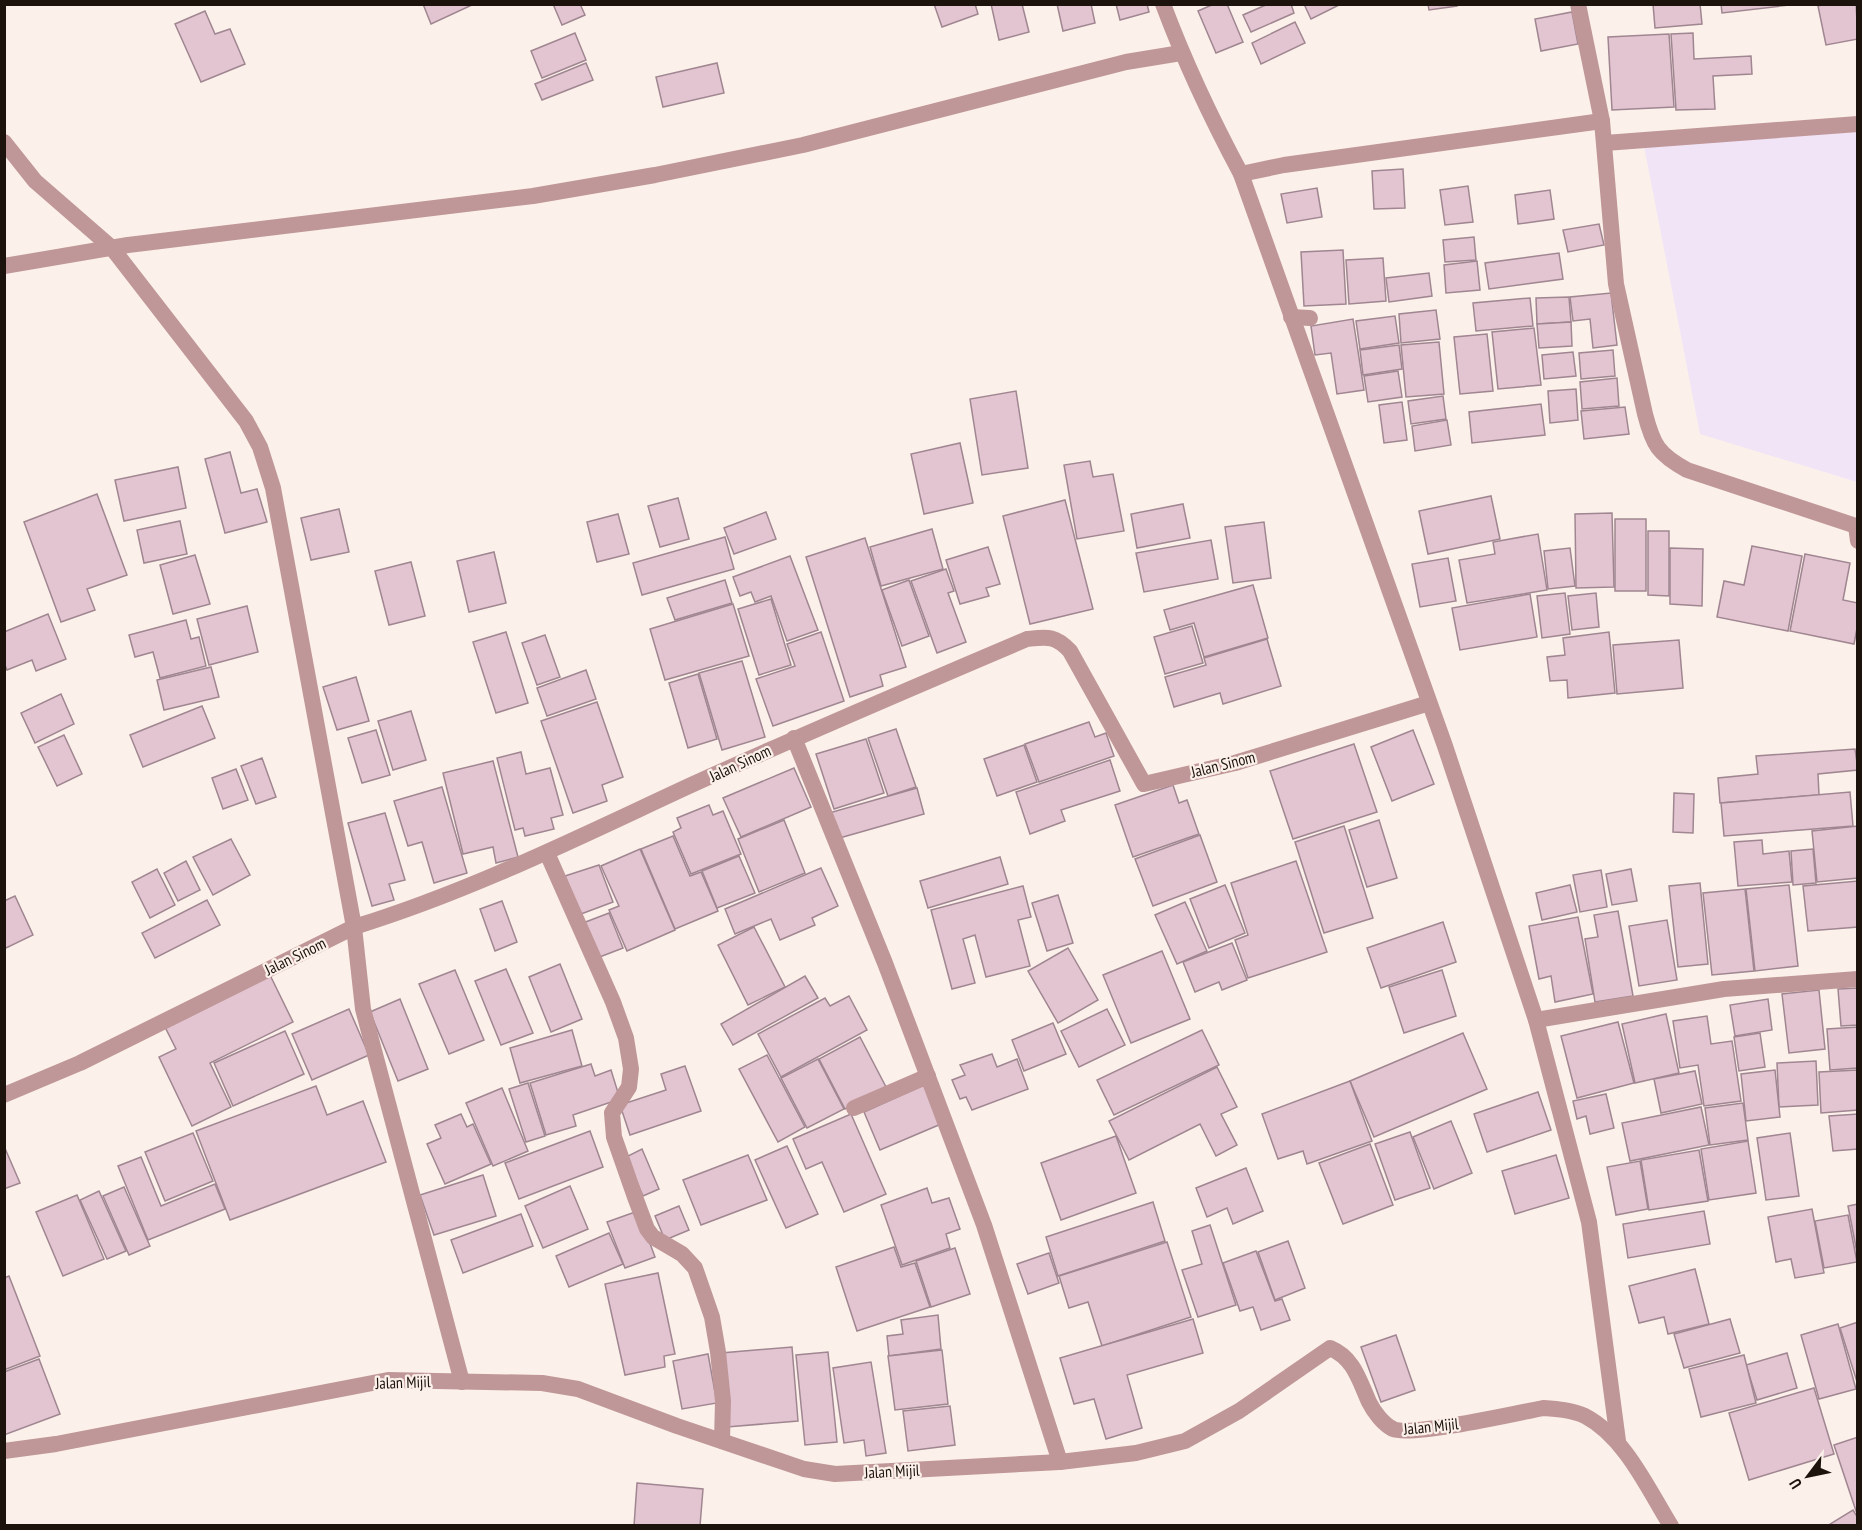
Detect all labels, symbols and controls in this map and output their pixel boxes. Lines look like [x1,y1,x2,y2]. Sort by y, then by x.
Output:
street label: Jalan Sinom [705,740,774,786]
street label: Jalan Sinom [1188,746,1257,782]
street label: Jalan Sinom [260,933,329,980]
street label: Jalan Mijil [374,1371,431,1393]
street label: Jalan Mijil [1402,1413,1460,1439]
north arrow [1778,1446,1838,1506]
street label: Jalan Mijil [863,1460,920,1482]
text: U [1785,1475,1806,1493]

